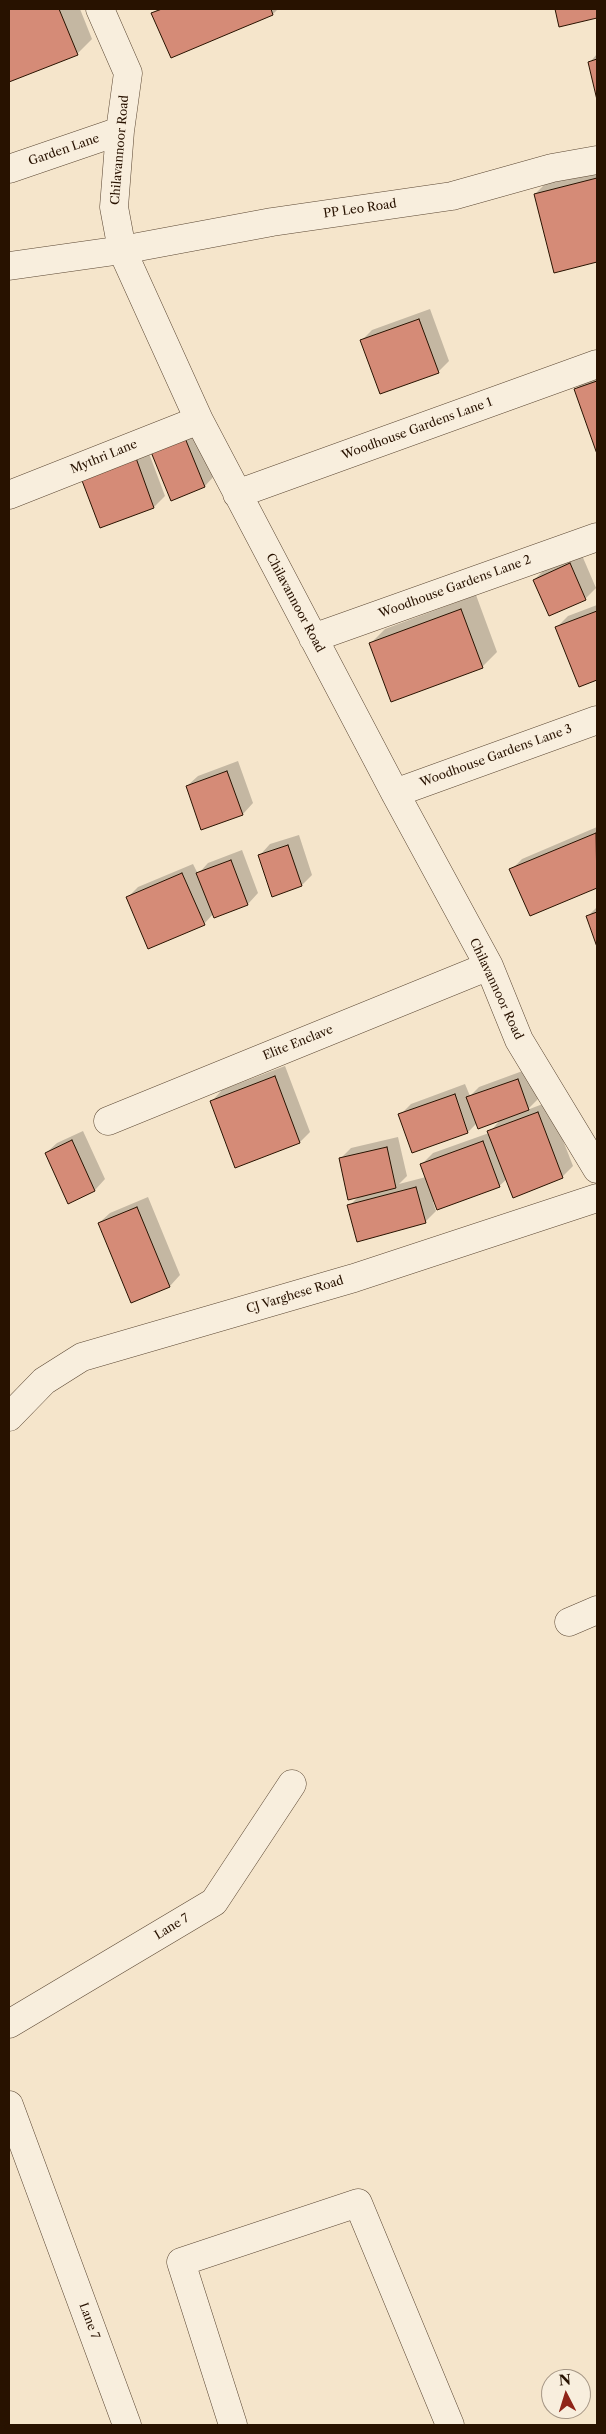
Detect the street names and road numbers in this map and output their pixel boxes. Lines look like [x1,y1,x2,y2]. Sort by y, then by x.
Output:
street label: Chilavannoor Road [108,95,132,205]
street label: Garden Lane [27,131,101,169]
street label: PP Leo Road [322,197,398,221]
street label: Woodhouse Gardens Lane 1 [340,395,494,463]
street label: Mythri Lane [69,437,139,477]
street label: Chilavannoor Road [263,551,327,655]
street label: Woodhouse Gardens Lane 2 [377,553,533,621]
street label: Woodhouse Gardens Lane 3 [418,722,574,790]
street label: Chilavannoor Road [466,936,526,1042]
street label: Elite Enclave [261,1022,335,1064]
street label: CJ Varghese Road [245,1273,345,1317]
street label: Lane 7 [152,1911,192,1943]
street label: Lane 7 [76,2301,102,2341]

